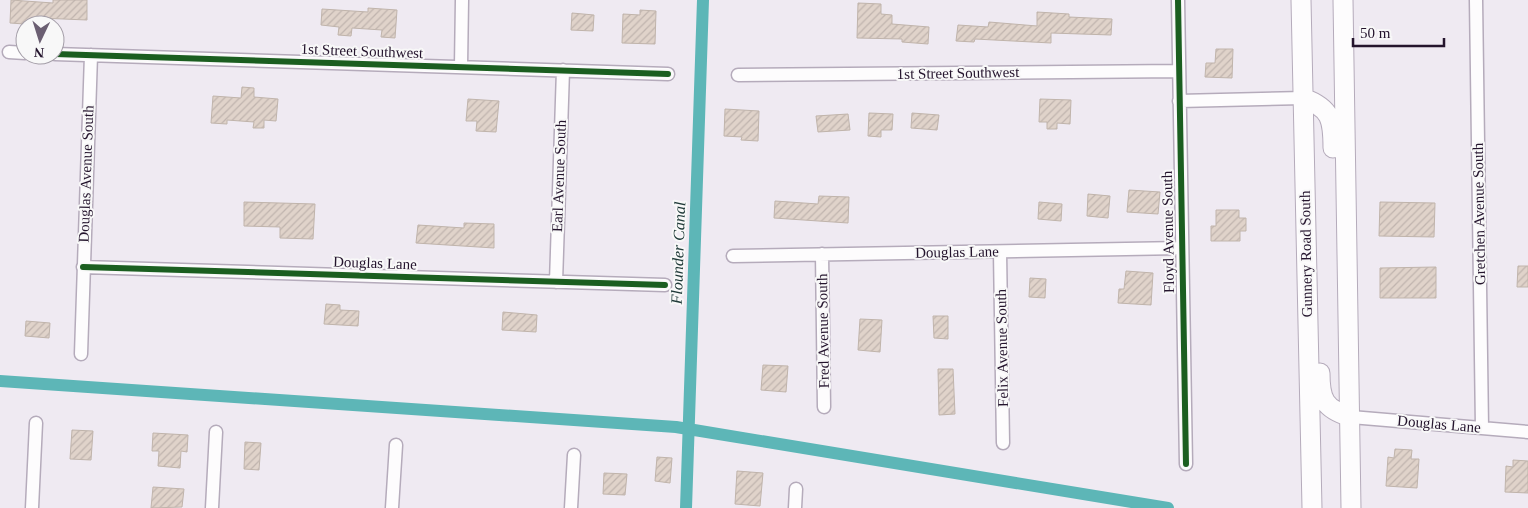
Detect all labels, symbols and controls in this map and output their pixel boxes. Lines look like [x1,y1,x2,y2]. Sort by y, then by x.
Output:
north arrow [15,15,65,65]
scale bar [1353,15,1444,47]
text: 50 m [1360,25,1391,41]
street label: 1st Street Southwest [301,41,424,61]
text: N [34,45,45,60]
street label: 1st Street Southwest [897,64,1020,82]
street label: Douglas Avenue South [76,105,96,243]
street label: Earl Avenue South [549,119,569,232]
street label: Gretchen Avenue South [1470,142,1488,285]
street label: Floyd Avenue South [1159,170,1177,293]
street label: Gunnery Road South [1297,190,1315,317]
water label: Flounder Canal [668,201,688,306]
street label: Douglas Lane [915,243,999,261]
street label: Douglas Lane [333,254,417,272]
street label: Fred Avenue South [814,273,832,388]
street label: Felix Avenue South [993,288,1011,407]
street label: Douglas Lane [1397,412,1482,436]

